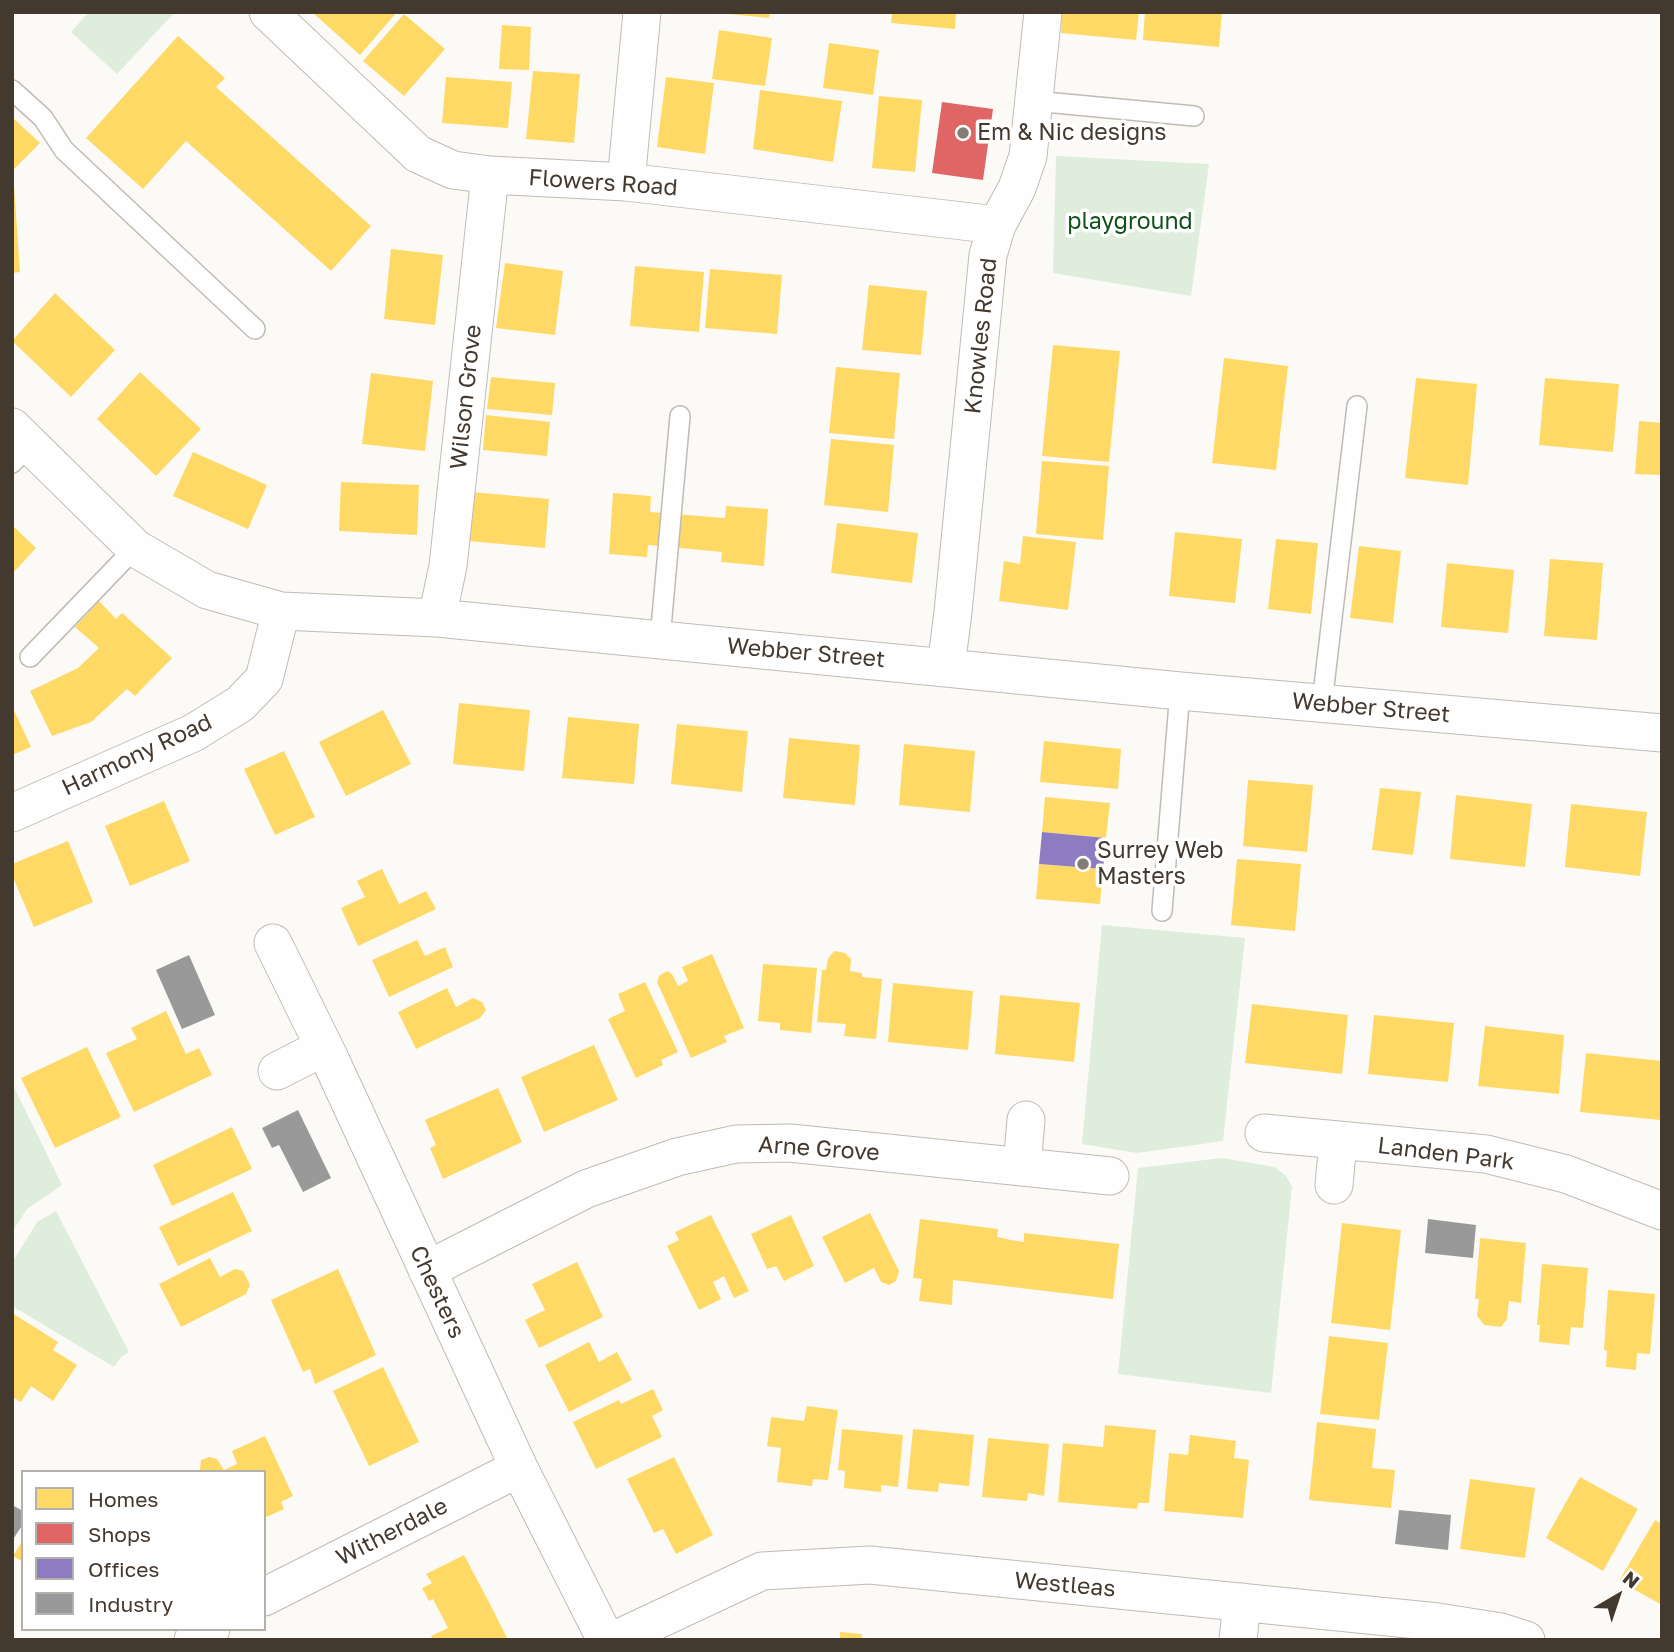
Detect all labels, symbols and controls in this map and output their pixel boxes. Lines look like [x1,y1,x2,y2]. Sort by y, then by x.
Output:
place label: Em & Nic designs [977,119,1167,147]
marker: Em & Nic designs [955,125,971,141]
street label: Flowers Road [528,164,678,202]
park label: playground [1067,208,1193,236]
street label: Knowles Road [959,257,1003,415]
street label: Wilson Grove [445,323,487,471]
street label: Webber Street [726,632,886,674]
street label: Webber Street [1291,687,1451,729]
street label: Harmony Road [58,708,216,802]
place label: Surrey Web Masters [1097,837,1223,891]
marker: Surrey Web Masters [1075,856,1091,872]
street label: Arne Grove [757,1131,881,1167]
street label: Landen Park [1376,1132,1516,1176]
street label: Chesters [404,1241,470,1343]
legend [21,1470,266,1631]
text: Homes [88,1486,158,1512]
street label: Witherdale [332,1492,452,1572]
text: Shops [88,1521,151,1547]
text: Offices [88,1556,159,1582]
north arrow [1583,1561,1653,1631]
text: N [1619,1566,1644,1593]
street label: Westleas [1013,1567,1117,1603]
text: Industry [88,1591,173,1617]

